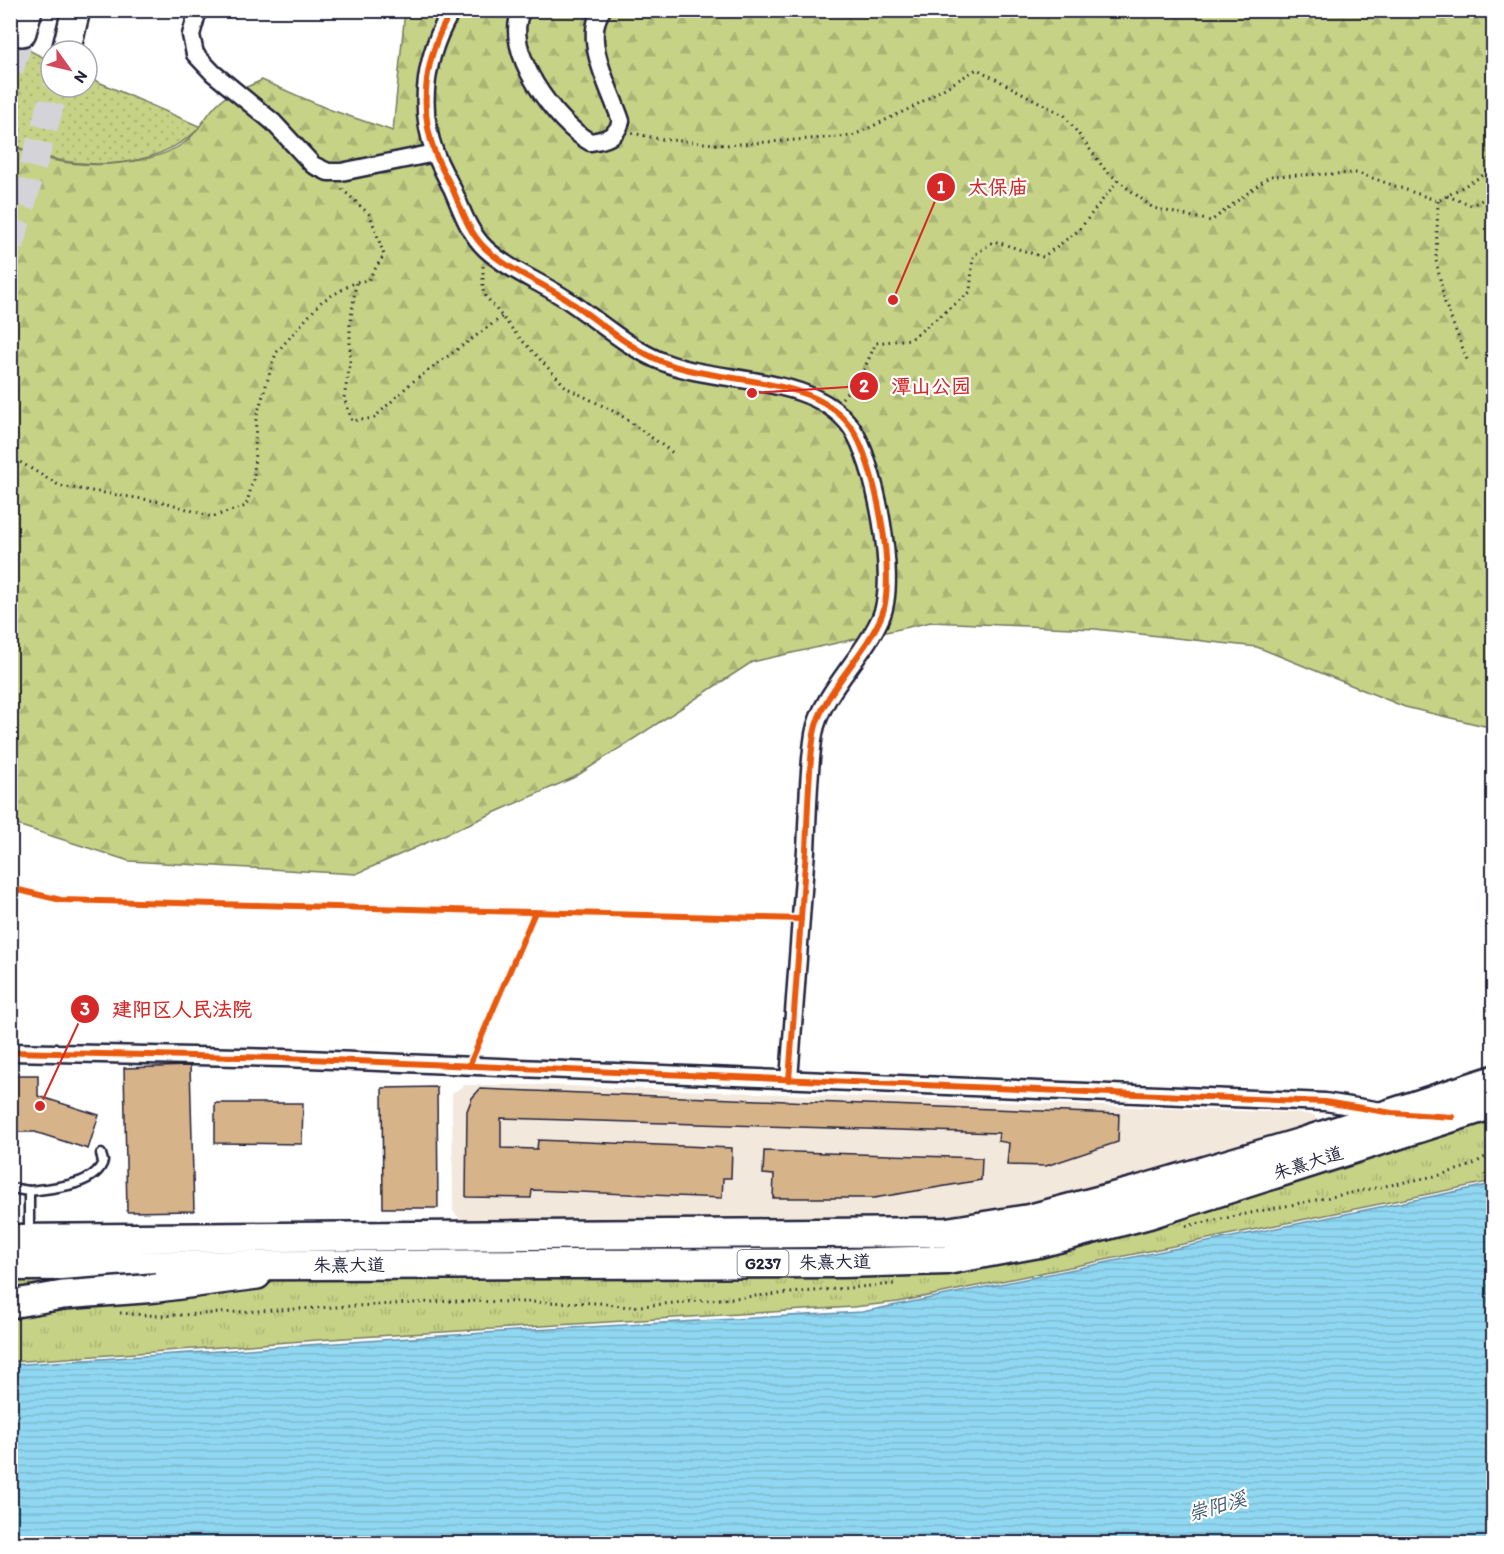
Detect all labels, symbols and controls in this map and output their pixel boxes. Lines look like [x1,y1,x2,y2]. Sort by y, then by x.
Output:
north arrow [39,39,99,99]
text: N [70,67,92,87]
callout: 太保庙 [926,168,1040,206]
text: 太保庙 [968,175,1028,199]
text: 1 [937,176,946,198]
callout: 潭山公园 [849,367,983,405]
text: 潭山公园 [891,374,971,398]
text: 2 [859,375,869,397]
callout: 建阳区人民法院 [70,990,264,1028]
text: 建阳区人民法院 [112,997,252,1021]
text: 3 [80,998,90,1020]
street label: 朱熹大道 [1270,1141,1346,1185]
road number: G237 [738,1250,789,1276]
street label: 朱熹大道 [799,1250,871,1274]
street label: 朱熹大道 [313,1254,385,1276]
water label: 崇阳溪 [1185,1486,1250,1526]

